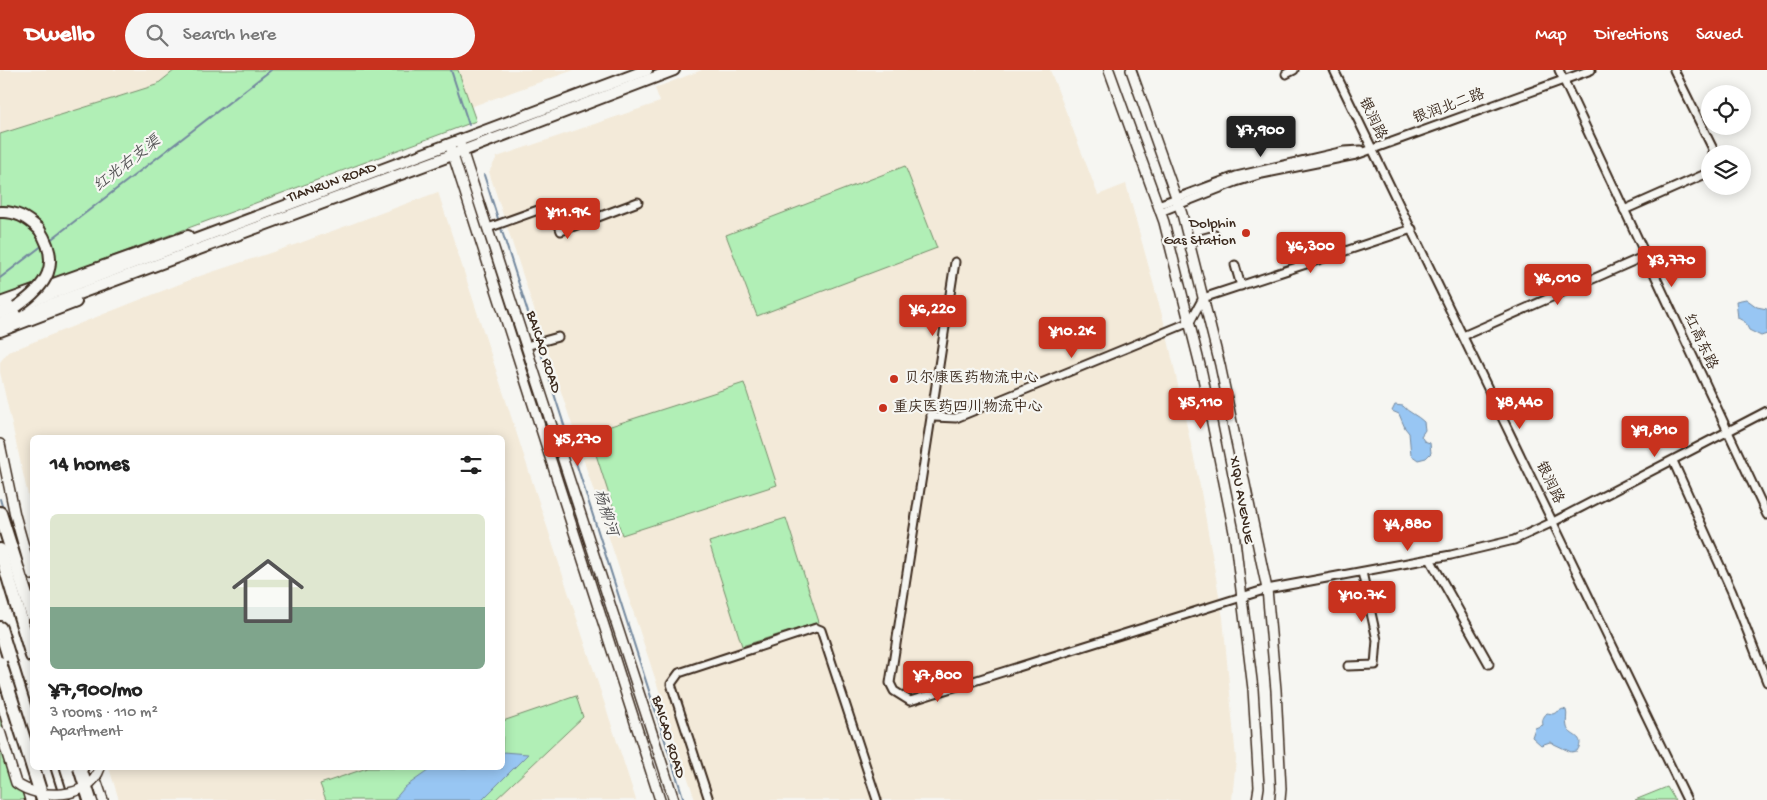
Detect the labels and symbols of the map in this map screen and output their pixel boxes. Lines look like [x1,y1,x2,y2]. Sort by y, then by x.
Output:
street label: 银润北二路 [1411,86,1487,128]
street label: 银润路 [1354,95,1390,143]
pin: ¥7,900 [1220,116,1302,158]
water label: 红光右支渠 [89,130,167,197]
street label: TIANRUN ROAD [284,158,379,208]
pin: ¥11.9K [527,198,609,240]
place label: Dolphin Gas Station [1163,215,1236,250]
marker: Dolphin Gas Station [1240,227,1252,239]
pin: ¥6,300 [1270,232,1352,274]
pin: ¥3,770 [1631,246,1713,288]
pin: ¥6,010 [1517,264,1599,306]
pin: ¥6,220 [892,294,974,337]
street label: BAICAO ROAD [521,308,565,396]
street label: 红高东路 [1679,311,1721,373]
pin: ¥10.2K [1031,316,1113,359]
place label: 贝尔康医药物流中心 [904,369,1039,388]
marker: 贝尔康医药物流中心 [888,373,900,385]
pin: ¥5,110 [1160,388,1242,430]
pin: ¥8,440 [1479,388,1561,430]
place label: 重庆医药四川物流中心 [893,398,1043,417]
marker: 重庆医药四川物流中心 [877,402,889,414]
pin: ¥9,810 [1614,416,1696,458]
pin: ¥5,270 [537,424,619,467]
street label: XIQU AVENUE [1224,454,1258,546]
street label: 银润路 [1531,459,1567,507]
water label: 杨柳河 [588,487,622,542]
pin: ¥4,880 [1367,510,1449,552]
pin: ¥10.7K [1321,580,1403,623]
pin: ¥7,800 [897,660,979,703]
street label: BAICAO ROAD [647,693,689,781]

